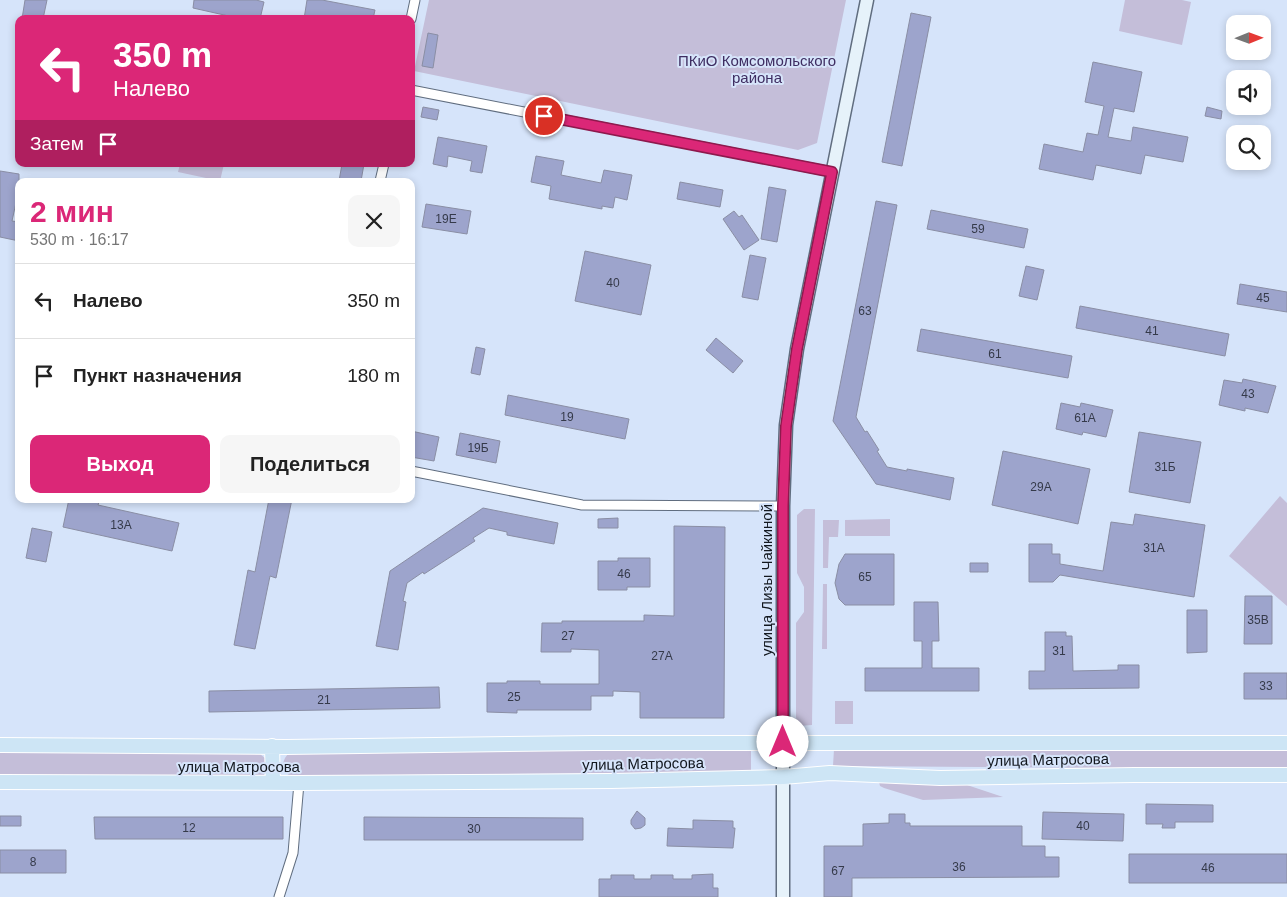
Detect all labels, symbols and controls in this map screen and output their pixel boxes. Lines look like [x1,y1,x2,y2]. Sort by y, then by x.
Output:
north arrow [1226,15,1271,60]
map controls [1226,15,1271,170]
icon: left [30,35,95,100]
text: 350 m [113,35,212,74]
park label: ПКиО Комсомольского района [678,52,836,86]
button: sound [1226,70,1271,115]
text: Налево [113,76,190,101]
pin [523,95,565,137]
icon: arrive [530,102,558,130]
button: search [1226,125,1271,170]
icon: arrive [94,130,122,158]
text: Затем [30,133,84,154]
text: 2 мин [30,195,114,228]
button: close [348,195,400,247]
house number: 19Е [435,212,457,226]
house number: 59 [971,222,985,236]
text: 530 m · 16:17 [30,231,129,248]
house number: 40 [606,276,620,290]
icon: left [30,287,58,315]
text: Налево [73,290,143,311]
text: 350 m [347,290,400,311]
house number: 45 [1256,291,1270,305]
house number: 63 [858,304,872,318]
house number: 41 [1145,324,1159,338]
house number: 61 [988,347,1002,361]
icon: arrive [30,362,58,390]
text: Пункт назначения [73,365,242,386]
text: 180 m [347,365,400,386]
house number: 43 [1241,387,1255,401]
house number: 19 [560,410,574,424]
house number: 61А [1074,411,1096,425]
button: Выход [30,435,210,493]
button: Поделиться [220,435,400,493]
house number: 19Б [467,441,489,455]
house number: 31Б [1154,460,1176,474]
house number: 29А [1030,480,1052,494]
street label: улица Лизы Чайкиной [758,504,775,656]
house number: 13А [110,518,132,532]
house number: 31А [1143,541,1165,555]
house number: 46 [617,567,631,581]
house number: 65 [858,570,872,584]
house number: 35В [1247,613,1269,627]
house number: 27 [561,629,575,643]
house number: 31 [1052,644,1066,658]
house number: 27А [651,649,673,663]
house number: 33 [1259,679,1273,693]
house number: 25 [507,690,521,704]
house number: 21 [317,693,331,707]
position arrow [756,715,808,767]
street label: улица Матросова [987,750,1110,769]
street label: улица Матросова [582,754,705,773]
street label: улица Матросова [178,758,301,775]
house number: 40 [1076,819,1090,833]
house number: 12 [182,821,196,835]
house number: 30 [467,822,481,836]
house number: 8 [30,855,37,869]
house number: 36 [952,860,966,874]
house number: 46 [1201,861,1215,875]
house number: 67 [831,864,845,878]

